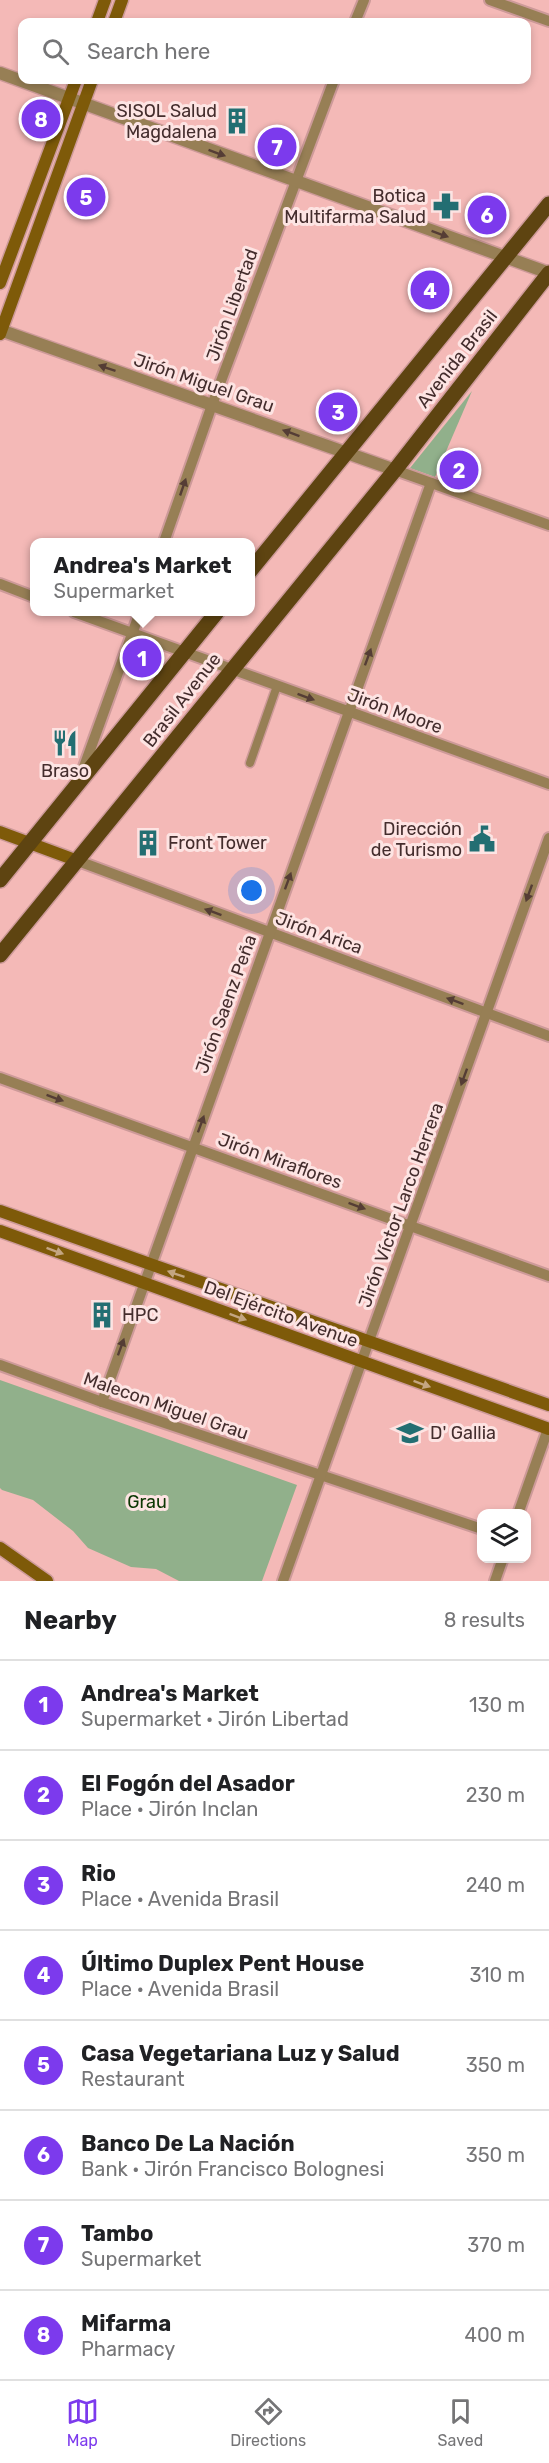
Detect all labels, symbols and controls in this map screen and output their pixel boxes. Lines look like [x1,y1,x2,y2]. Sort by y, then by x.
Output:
search box [18,18,531,84]
icon: search [39,35,72,68]
text: Search here [87,38,210,65]
pin: 8 [22,96,60,142]
place label: SISOL Salud Magdalena [116,100,217,143]
building icon: SISOL Salud Magdalena [222,106,252,136]
pin: 7 [258,124,296,170]
one-way arrow [208,148,226,158]
pin: 5 [66,174,106,220]
place label: Botica Multifarma Salud [284,185,426,228]
pharmacy icon: Botica Multifarma Salud [431,191,461,221]
pin: 6 [468,192,506,238]
one-way arrow [431,230,449,240]
street label: Jirón Libertad [202,246,262,364]
pin: 4 [410,268,450,312]
street label: Avenida Brasil [412,306,502,412]
street label: Jirón Miguel Grau [131,349,277,417]
one-way arrow [98,363,116,373]
pin: 3 [318,390,358,434]
one-way arrow [282,428,300,438]
pin: 2 [440,448,478,492]
one-way arrow [179,478,189,496]
popup [30,538,255,616]
text: Andrea's Market [54,552,231,579]
text: Supermarket [54,579,174,603]
pin: 1 [122,636,162,680]
street label: Brasil Avenue [138,648,226,752]
one-way arrow [364,648,374,666]
street label: Jirón Moore [344,684,446,738]
one-way arrow [297,692,315,702]
restaurant icon: Braso [50,728,80,758]
place label: Braso [41,760,89,782]
place label: Dirección de Turismo [371,818,462,861]
public building icon: Dirección de Turismo [467,824,497,854]
building icon: Front Tower [133,828,163,858]
place label: Front Tower [168,832,267,854]
one-way arrow [284,872,294,890]
your location [237,876,266,905]
one-way arrow [524,885,534,903]
one-way arrow [204,906,222,916]
street label: Jirón Arica [273,907,365,959]
street label: Jirón Saenz Peña [191,932,261,1076]
one-way arrow [446,996,464,1006]
one-way arrow [459,1068,469,1086]
one-way arrow [46,1093,64,1103]
street label: Jirón Víctor Larco Herrera [354,1100,448,1310]
one-way arrow [197,1114,207,1132]
street label: Jirón Miraflores [215,1128,345,1194]
one-way arrow [348,1202,366,1212]
one-way arrow [46,1246,64,1256]
one-way arrow [167,1268,185,1278]
street label: Del Ejército Avenue [201,1276,361,1352]
building icon: HPC [87,1300,117,1330]
place label: HPC [122,1304,158,1326]
one-way arrow [230,1313,248,1323]
one-way arrow [117,1338,127,1356]
street label: Malecon Miguel Grau [81,1367,251,1445]
one-way arrow [413,1380,431,1390]
school or university icon: D' Gallia [395,1418,425,1448]
place label: D' Gallia [430,1422,496,1444]
park label: Grau [127,1491,167,1513]
map controls [477,1509,531,1563]
button: layers [477,1509,531,1563]
text: Nearby [24,1605,117,1636]
text: 8 results [444,1608,525,1632]
text: Andrea's Market [81,1680,259,1707]
text: 1 [39,1693,48,1717]
text: 130 m [469,1693,525,1717]
text: Supermarket · Jirón Libertad [81,1707,349,1731]
text: El Fogón del Asador [81,1770,295,1797]
text: 2 [37,1783,50,1807]
text: 230 m [466,1783,525,1807]
text: Place · Jirón Inclan [81,1797,258,1821]
text: Rio [81,1860,116,1887]
text: 3 [37,1873,50,1897]
text: 240 m [466,1873,525,1897]
text: Place · Avenida Brasil [81,1887,279,1911]
text: Último Duplex Pent House [81,1950,364,1977]
text: 4 [37,1963,50,1987]
text: 310 m [469,1963,525,1987]
text: Place · Avenida Brasil [81,1977,279,2001]
text: Casa Vegetariana Luz y Salud [81,2040,400,2067]
text: 5 [37,2053,50,2077]
text: 350 m [466,2053,525,2077]
text: Restaurant [81,2067,185,2091]
text: Banco De La Nación [81,2130,295,2157]
text: 6 [37,2143,50,2167]
text: 350 m [466,2143,525,2167]
text: Bank · Jirón Francisco Bolognesi [81,2157,384,2181]
text: Tambo [81,2220,153,2247]
text: 7 [38,2233,49,2257]
text: 370 m [467,2233,525,2257]
text: Supermarket [81,2247,201,2271]
text: Mifarma [81,2310,171,2337]
text: 8 [37,2323,50,2347]
text: 400 m [465,2323,525,2347]
text: Pharmacy [81,2337,175,2361]
tab: Map [66,2395,99,2450]
tab: Directions [230,2395,306,2450]
tab: Saved [438,2395,483,2450]

